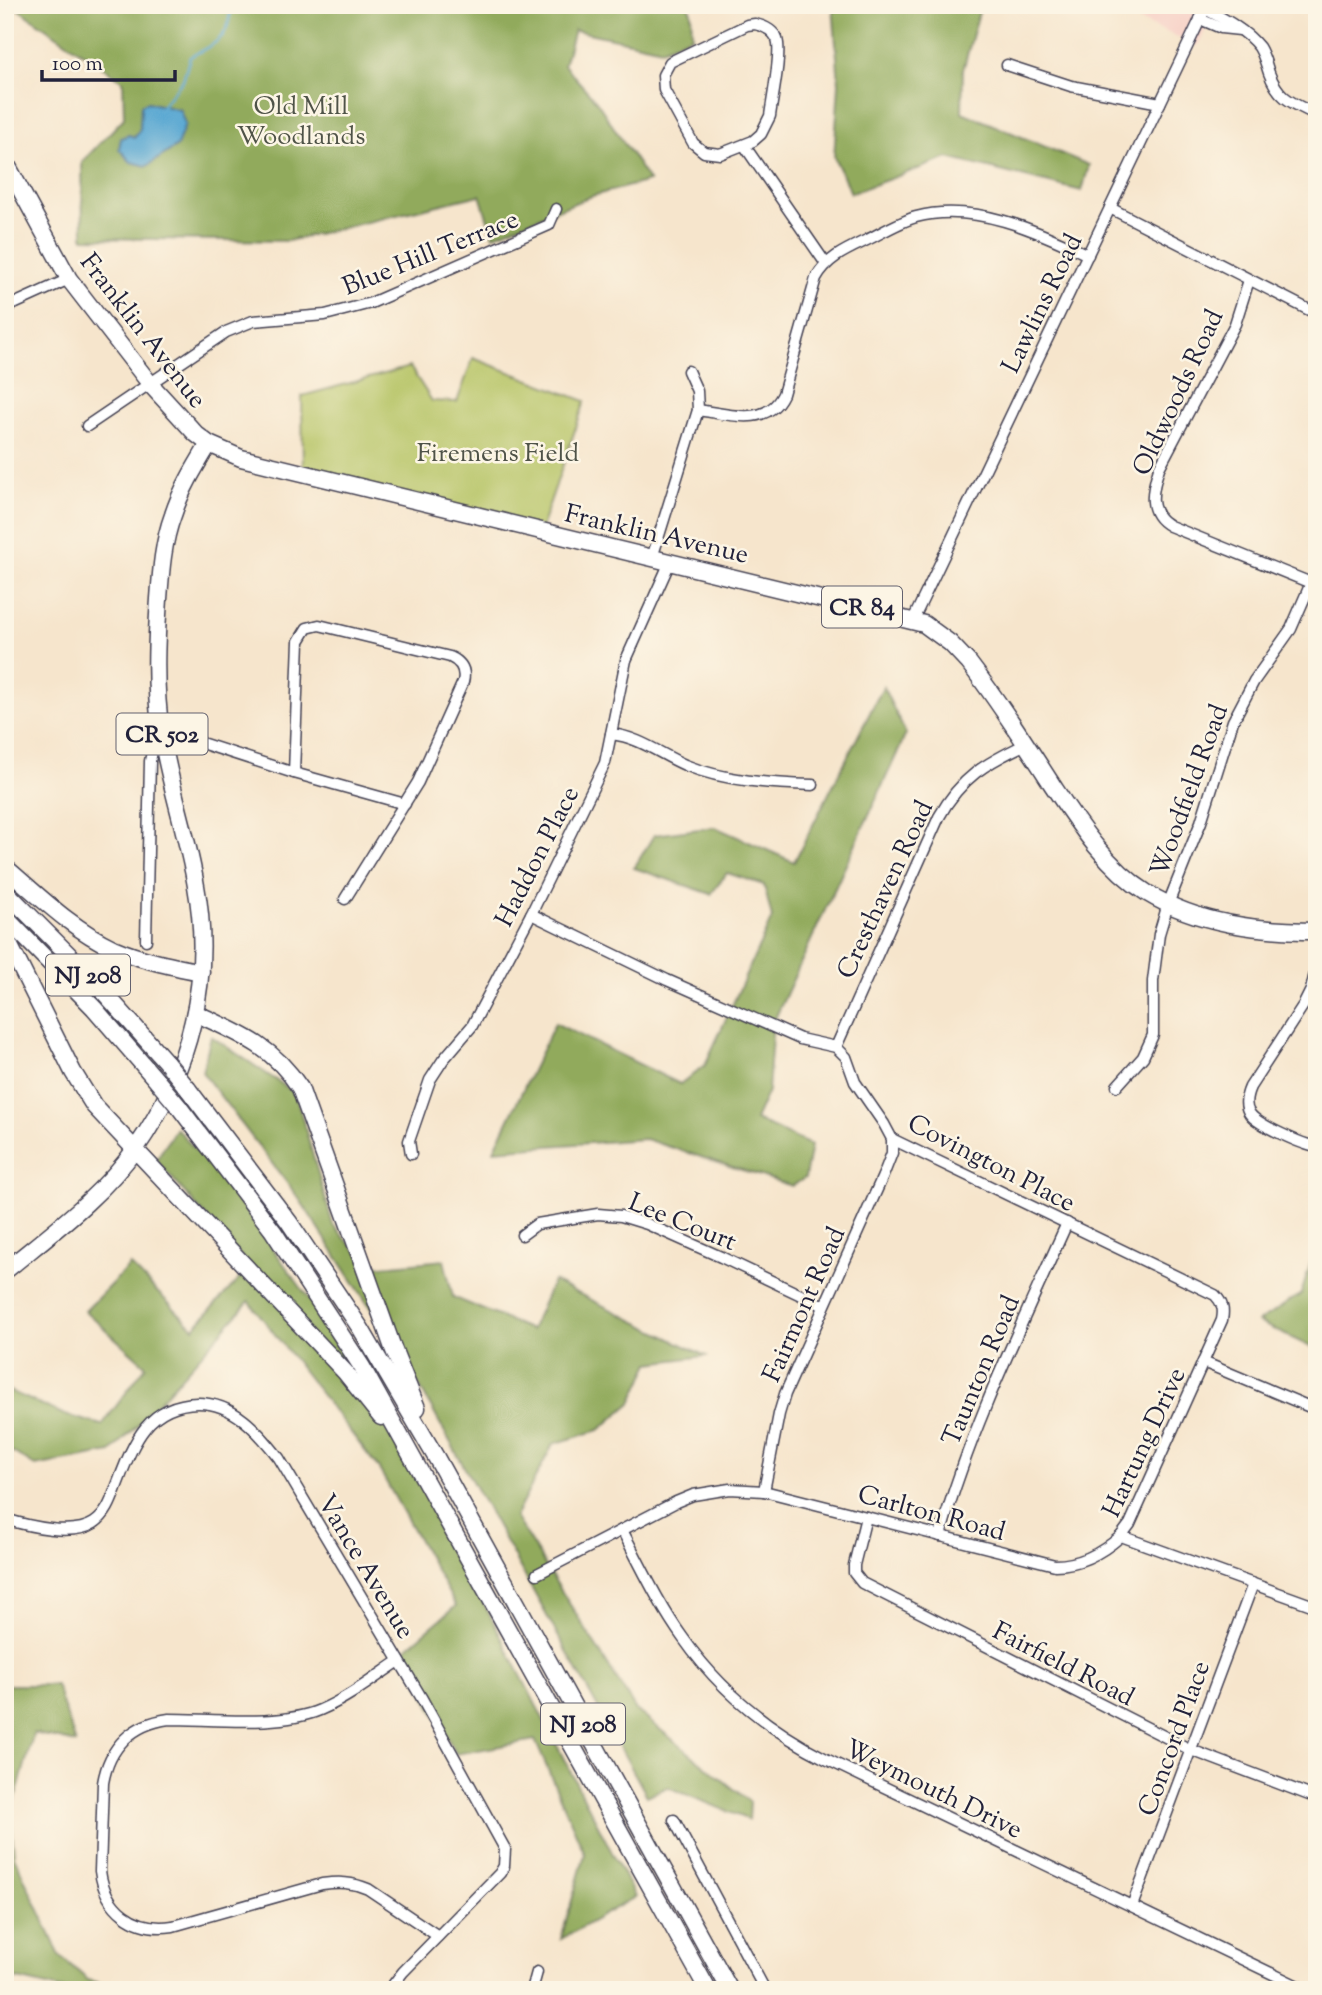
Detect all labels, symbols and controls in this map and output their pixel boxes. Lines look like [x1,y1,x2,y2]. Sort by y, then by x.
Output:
scale bar [42,38,175,82]
text: 100 m [52,50,103,80]
park label: Old Mill Woodlands [237,89,365,156]
street label: Blue Hill Terrace [337,202,525,306]
street label: Lawlins Road [994,228,1093,380]
street label: Franklin Avenue [70,246,214,417]
street label: Oldwoods Road [1125,304,1234,482]
park label: Firemens Field [417,436,580,473]
street label: Franklin Avenue [561,496,752,575]
road number: CR 84 [822,586,902,628]
street label: Woodfield Road [1142,699,1239,882]
road number: CR 502 [116,714,208,754]
street label: Haddon Place [487,780,590,934]
street label: Cresthaven Road [829,795,944,985]
road number: NJ 208 [46,954,130,995]
street label: Covington Place [901,1106,1081,1222]
street label: Lee Court [623,1185,742,1262]
street label: Fairmont Road [755,1221,856,1389]
street label: Taunton Road [934,1290,1031,1452]
street label: Hartung Drive [1094,1362,1196,1524]
street label: Carlton Road [853,1477,1010,1552]
street label: Vance Avenue [307,1488,423,1647]
street label: Fairfield Road [986,1614,1140,1717]
street label: Concord Place [1130,1656,1221,1822]
road number: NJ 208 [541,1704,625,1744]
street label: Weymouth Drive [838,1731,1028,1849]

